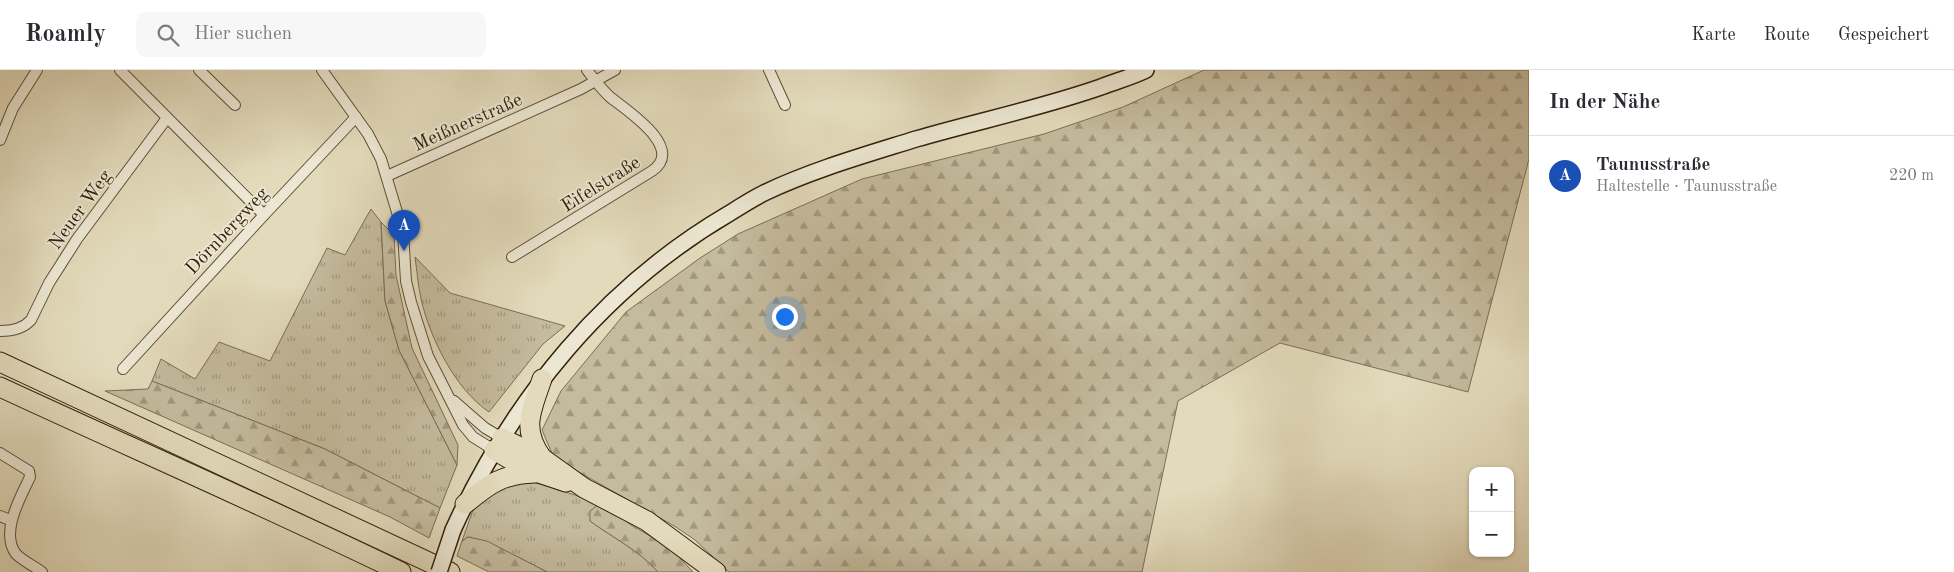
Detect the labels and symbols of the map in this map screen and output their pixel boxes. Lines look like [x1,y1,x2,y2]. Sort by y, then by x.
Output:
street label: Meißnerstraße [411,91,526,156]
street label: Eifelstraße [558,153,644,217]
street label: Neuer Weg [46,167,116,254]
street label: Dörnbergweg [183,184,273,279]
pin: A [388,210,420,251]
your location [772,304,798,330]

